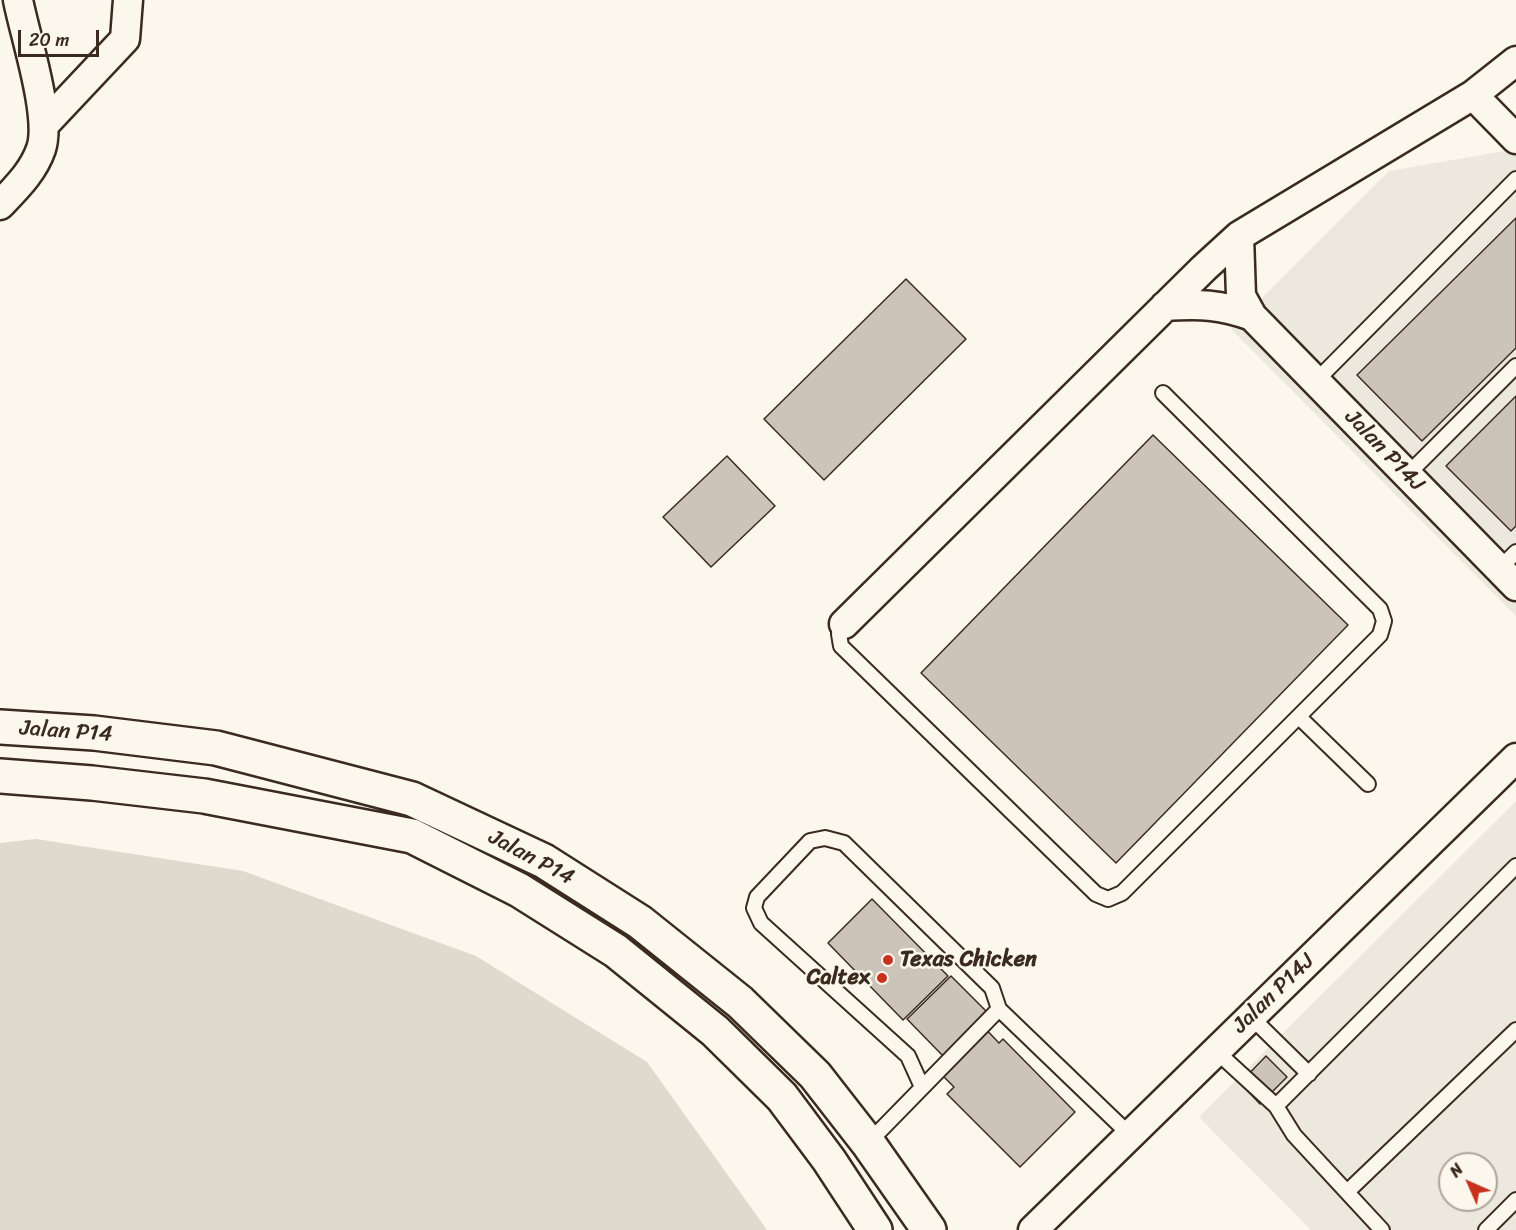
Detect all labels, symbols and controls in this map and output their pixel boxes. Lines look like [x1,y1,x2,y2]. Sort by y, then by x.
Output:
scale bar [21,18,102,56]
text: 20 m [29,24,69,56]
street label: Jalan P14J [1339,405,1429,497]
street label: Jalan P14 [19,716,113,748]
street label: Jalan P14 [484,825,578,891]
place label: Texas Chicken [900,947,1037,973]
street label: Jalan P14J [1228,949,1320,1039]
marker: Texas Chicken [881,953,895,967]
place label: Caltex [807,965,870,991]
marker: Caltex [875,971,889,985]
north arrow [1438,1152,1498,1212]
text: N [1442,1156,1471,1185]

